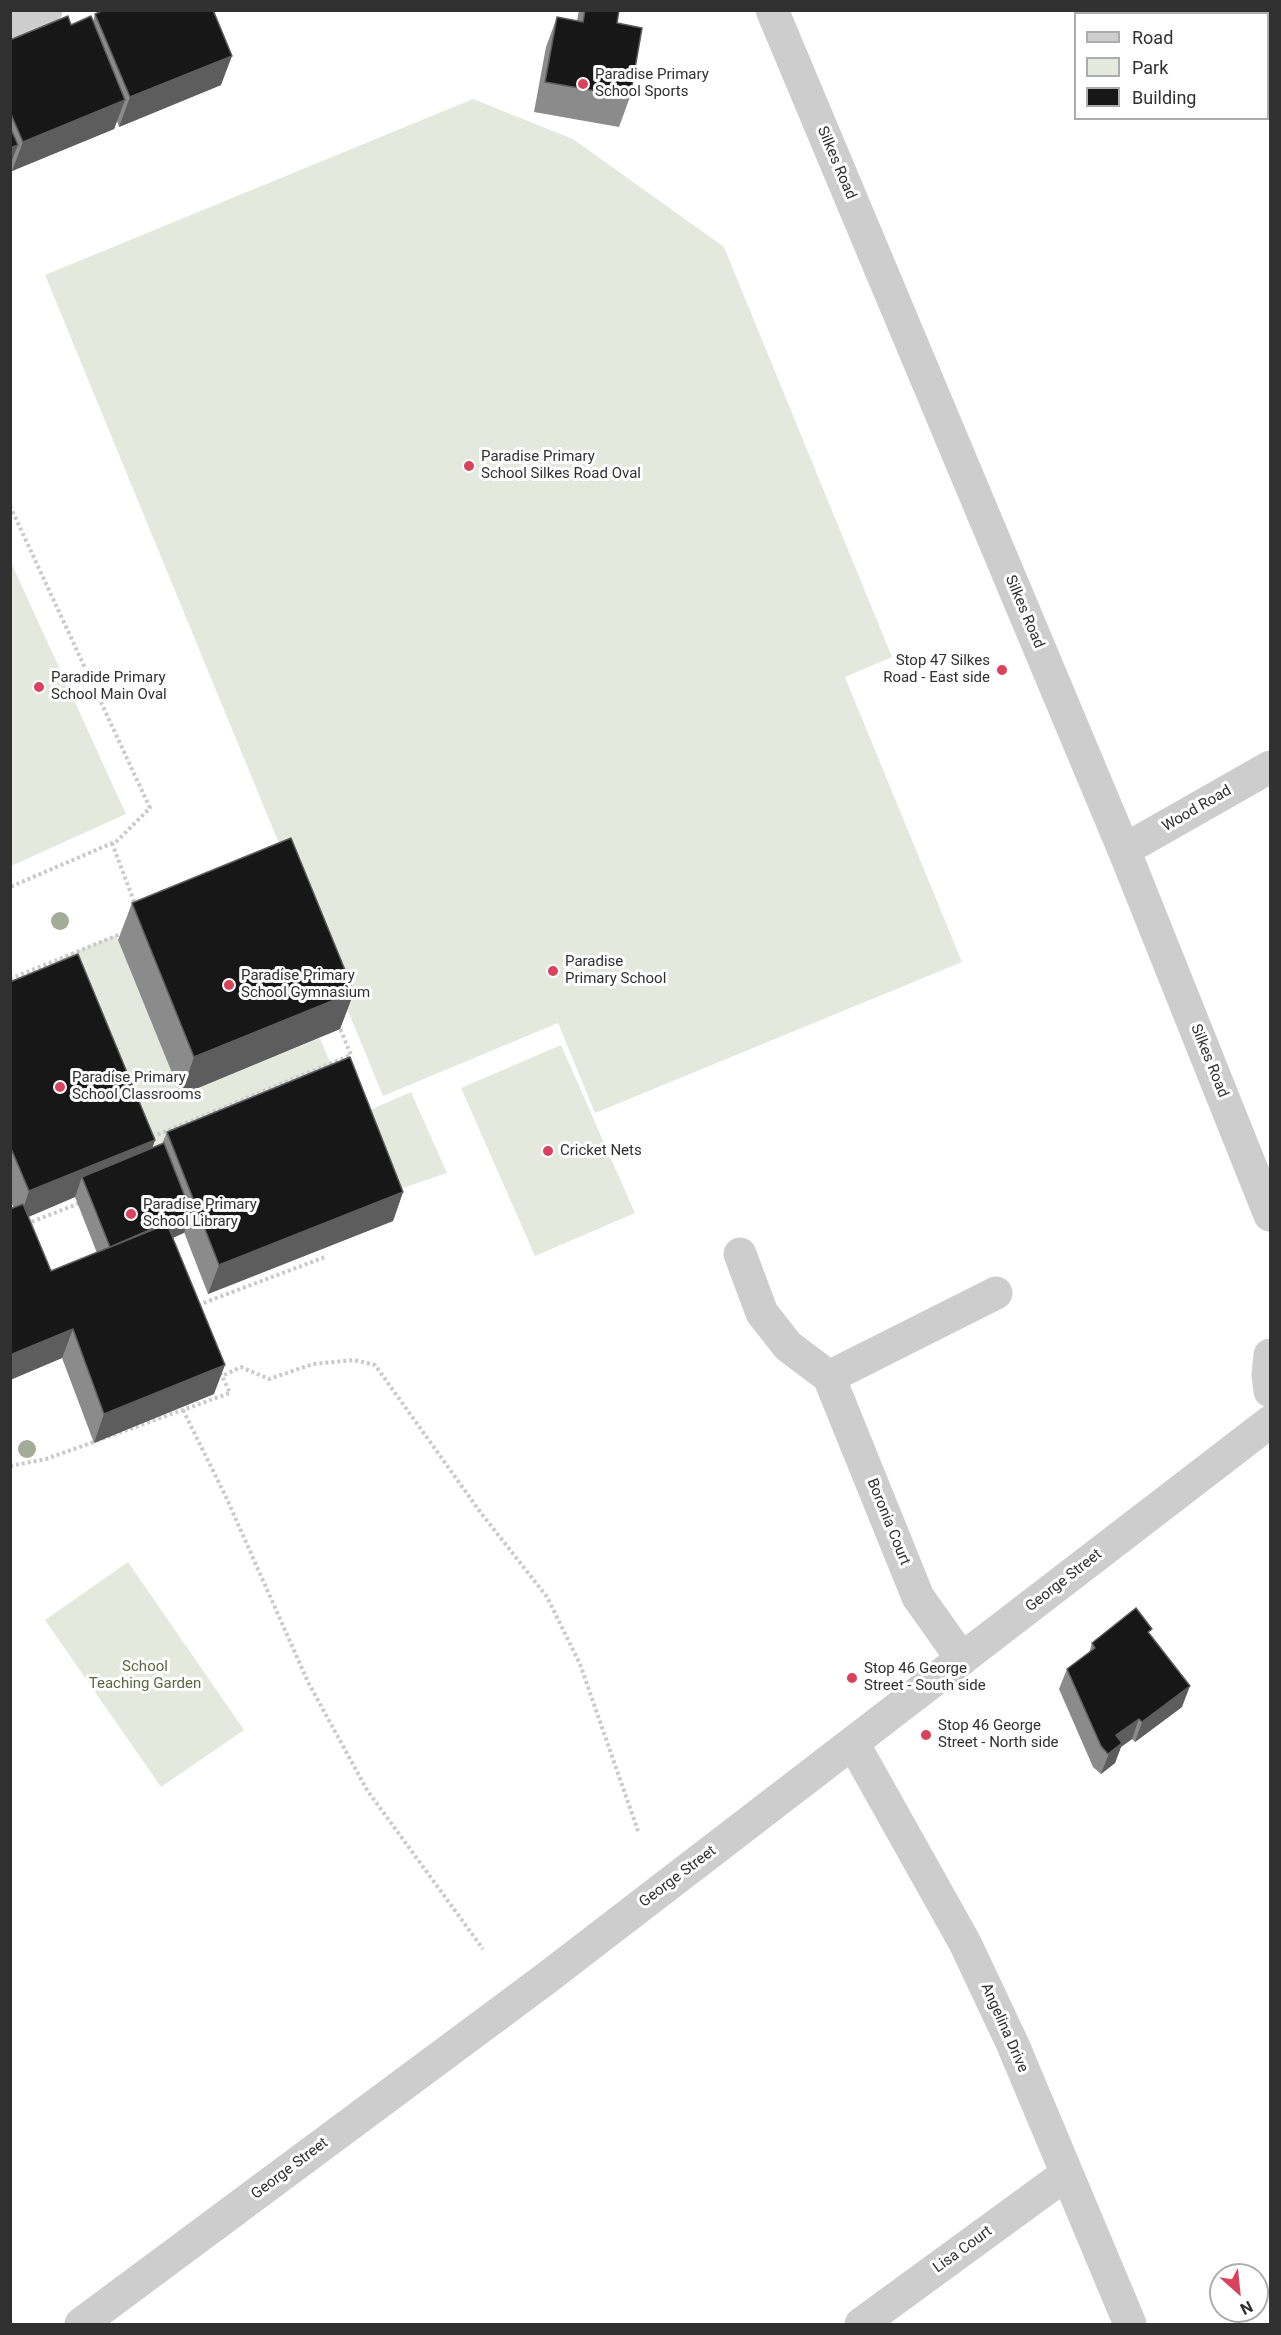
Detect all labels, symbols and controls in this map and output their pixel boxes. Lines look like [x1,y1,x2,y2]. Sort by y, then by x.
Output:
legend [1074,12,1269,120]
text: Road [1132,27,1173,48]
text: Park [1132,57,1168,78]
place label: Paradise Primary School Sports [595,66,709,101]
marker: Paradise Primary School Sports [576,77,590,91]
text: Building [1132,87,1196,108]
street label: Silkes Road [813,124,859,202]
place label: Paradise Primary School Silkes Road Oval [481,448,641,483]
marker: Paradise Primary School Silkes Road Oval [462,459,476,473]
street label: Silkes Road [1001,573,1047,651]
place label: Stop 47 Silkes Road - East side [883,652,990,687]
marker: Stop 47 Silkes Road - East side [995,663,1009,677]
place label: Paradide Primary School Main Oval [51,669,167,704]
marker: Paradide Primary School Main Oval [32,680,46,694]
street label: Wood Road [1159,782,1235,836]
place label: Paradise Primary School [565,953,666,988]
marker: Paradise Primary School [546,964,560,978]
place label: Paradise Primary School Gymnasium [241,967,370,1002]
marker: Paradise Primary School Gymnasium [222,978,236,992]
street label: Silkes Road [1186,1022,1232,1100]
place label: Paradise Primary School Classrooms [72,1069,201,1104]
marker: Paradise Primary School Classrooms [53,1080,67,1094]
place label: Cricket Nets [560,1142,642,1160]
marker: Cricket Nets [541,1144,555,1158]
place label: Paradise Primary School Library [143,1196,257,1231]
marker: Paradise Primary School Library [124,1207,138,1221]
street label: Boronia Court [862,1476,914,1568]
street label: George Street [1022,1546,1106,1616]
park label: School Teaching Garden [89,1658,201,1693]
place label: Stop 46 George Street - South side [864,1660,986,1695]
marker: Stop 46 George Street - South side [845,1671,859,1685]
place label: Stop 46 George Street - North side [938,1717,1059,1752]
marker: Stop 46 George Street - North side [919,1728,933,1742]
street label: George Street [636,1842,720,1912]
street label: Angelina Drive [976,1981,1032,2075]
street label: George Street [248,2134,332,2204]
street label: Lisa Court [930,2223,996,2277]
north arrow [1209,2263,1269,2323]
text: N [1237,2297,1256,2319]

